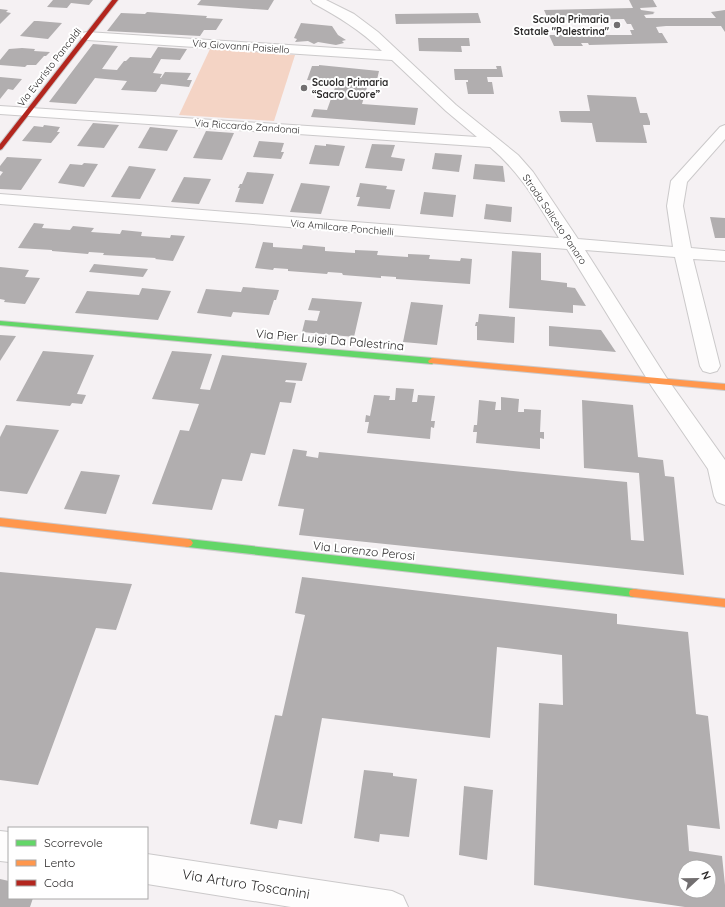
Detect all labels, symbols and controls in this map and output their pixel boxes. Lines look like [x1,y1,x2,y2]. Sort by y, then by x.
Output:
place label: Scuola Primaria Statale "Palestrina" [514,13,610,38]
marker: Scuola Primaria Statale "Palestrina" [612,20,622,30]
street label: Via Evaristo Pancaldi [15,25,84,109]
street label: Via Giovanni Paisiello [192,37,290,56]
place label: Scuola Primaria “Sacro Cuore” [312,76,388,101]
marker: Scuola Primaria “Sacro Cuore” [299,83,309,93]
street label: Via Riccardo Zandonai [194,116,300,137]
street label: Strada Saliceto Panaro [520,172,590,267]
street label: Via Amilcare Ponchielli [290,216,394,238]
street label: Via Pier Luigi Da Palestrina [255,326,405,353]
street label: Via Lorenzo Perosi [312,538,416,563]
legend [8,827,148,899]
text: Scorrevole [44,835,103,850]
text: Lento [44,855,75,870]
north arrow [677,859,717,899]
street label: Via Arturo Toscanini [181,865,311,903]
text: N [698,869,714,882]
text: Coda [44,875,74,890]

